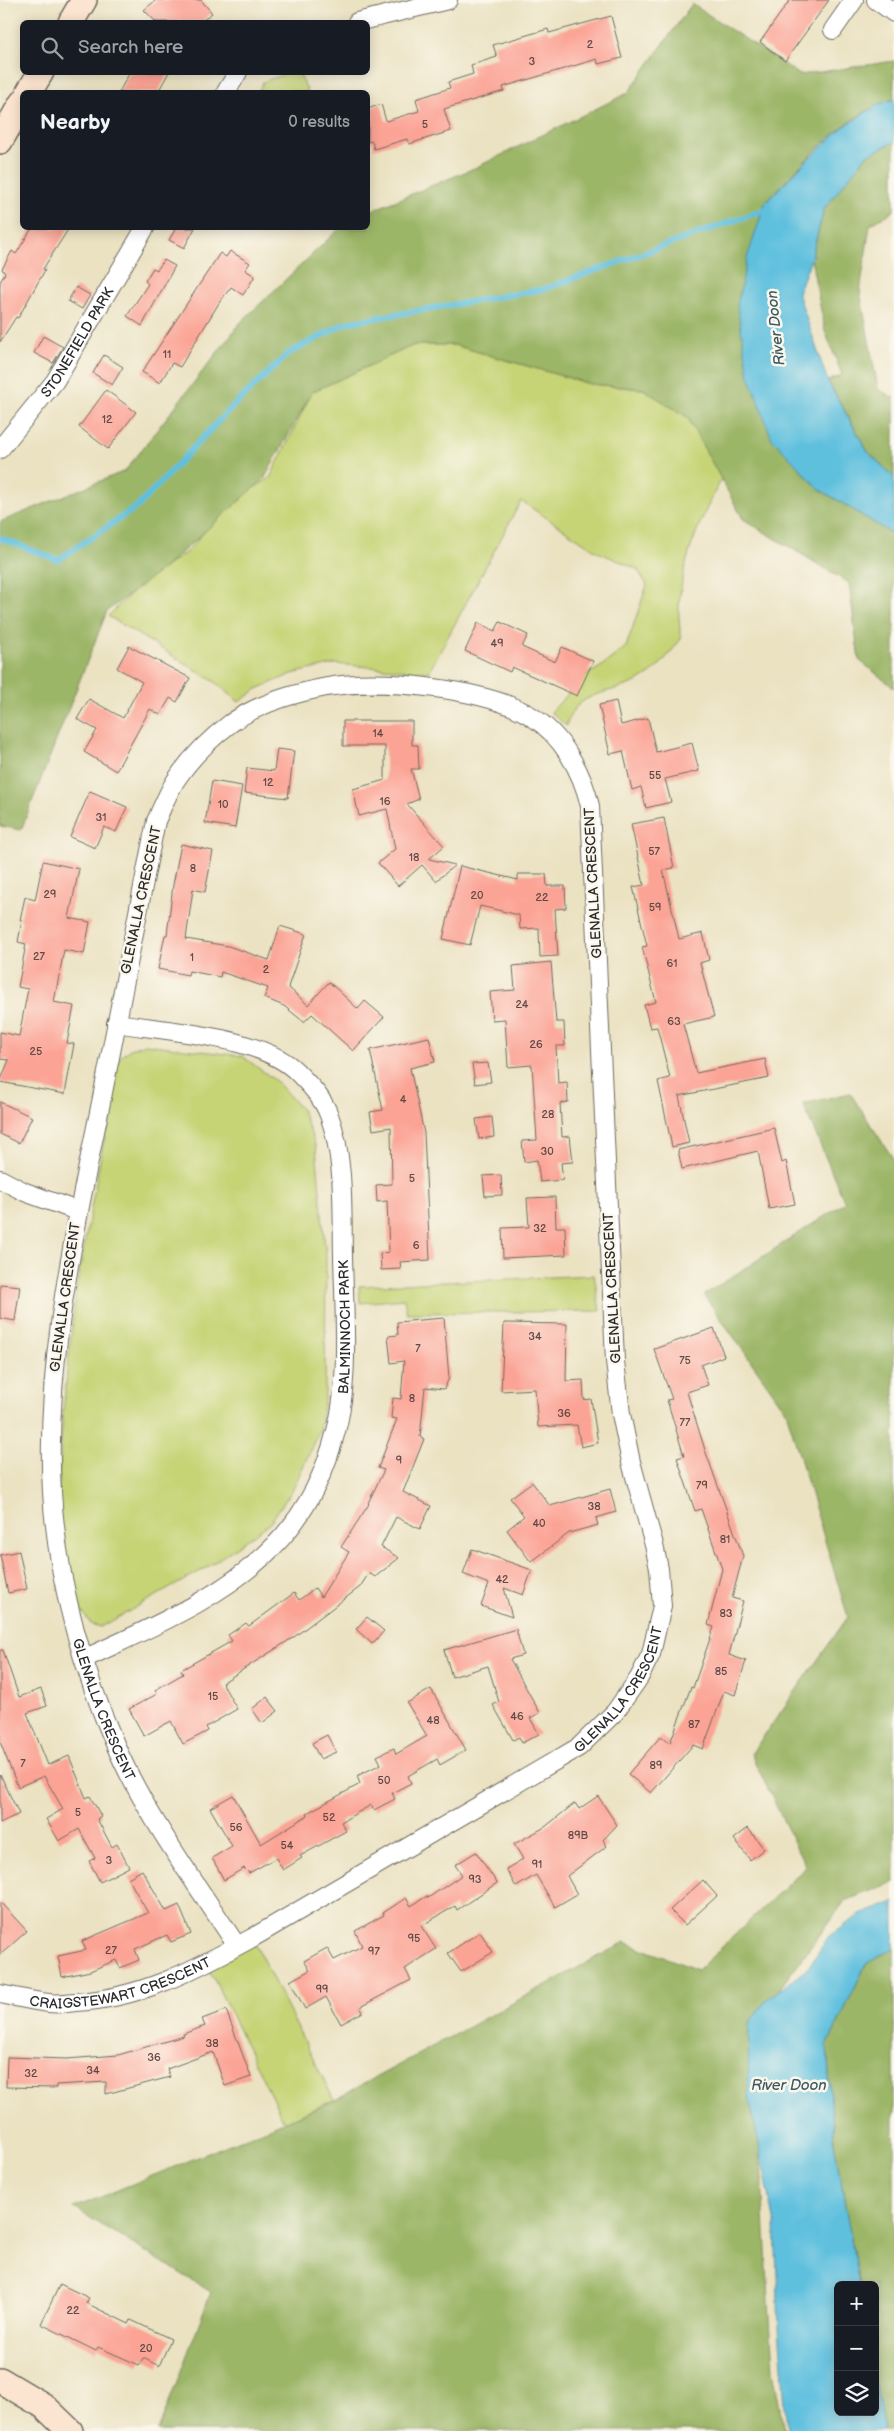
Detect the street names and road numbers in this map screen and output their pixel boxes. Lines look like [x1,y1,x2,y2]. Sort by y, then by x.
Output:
street label: STONEFIELD PARK [37,283,117,401]
street label: GLENALLA CRESCENT [581,807,605,959]
street label: GLENALLA CRESCENT [117,824,165,976]
street label: GLENALLA CRESCENT [600,1212,624,1364]
street label: GLENALLA CRESCENT [46,1220,84,1373]
street label: BALMINNOCH PARK [334,1259,354,1395]
street label: GLENALLA CRESCENT [570,1624,666,1756]
street label: GLENALLA CRESCENT [69,1636,139,1784]
street label: CRAIGSTEWART CRESCENT [28,1953,214,2012]

